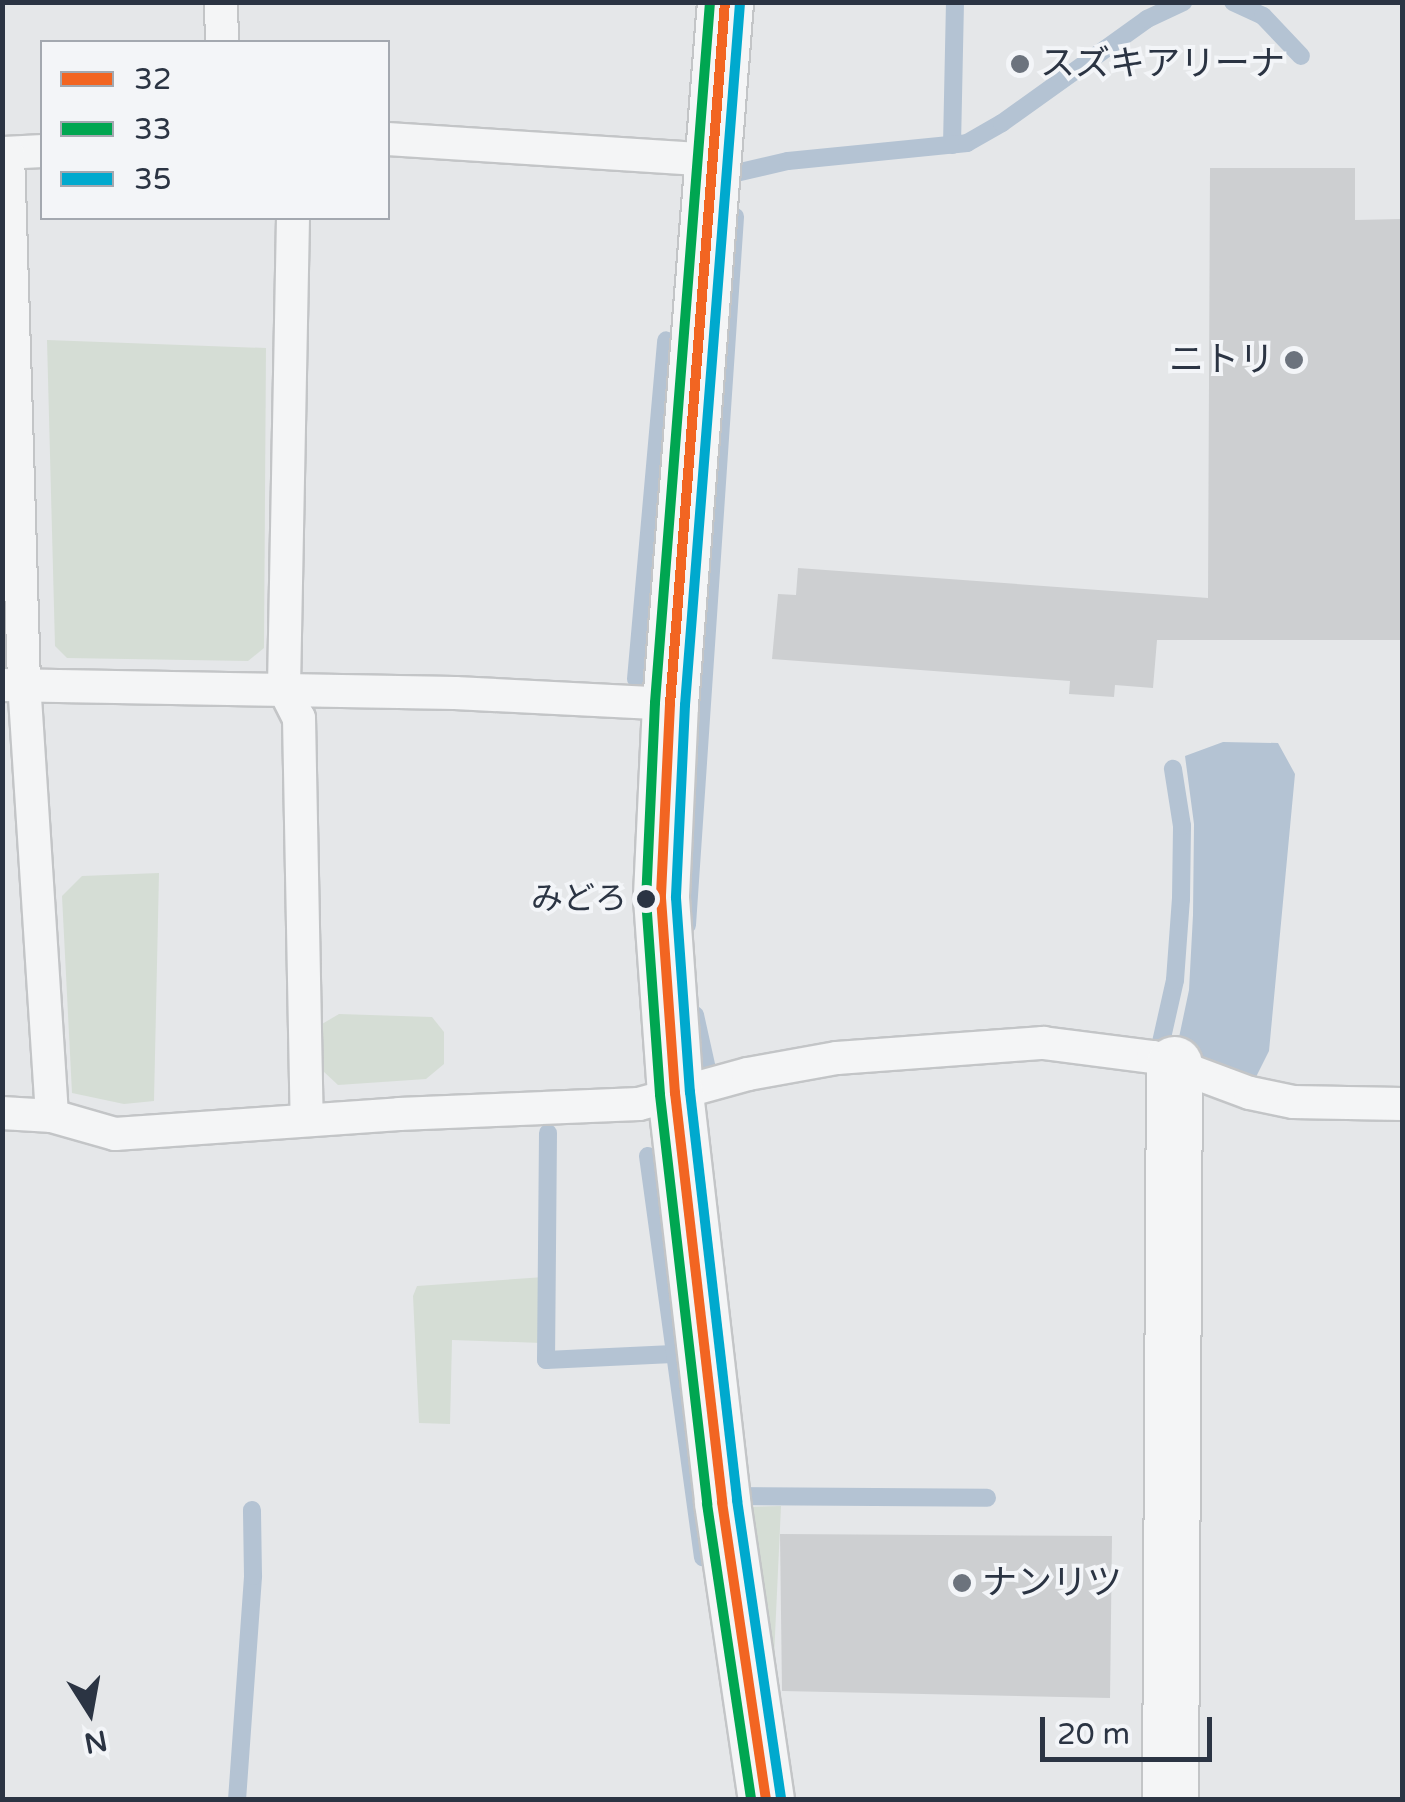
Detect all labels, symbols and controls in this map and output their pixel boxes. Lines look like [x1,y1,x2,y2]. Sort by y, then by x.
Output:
legend [40,40,390,220]
place label: スズキアリーナ [1040,43,1285,85]
marker: スズキアリーナ [1009,53,1031,75]
text: 32 [134,61,172,98]
text: 33 [134,111,172,148]
text: 35 [134,161,172,198]
place label: ニトリ [1169,339,1274,381]
marker: ニトリ [1283,349,1305,371]
place label: みどろ [531,880,627,918]
marker: みどろ [636,889,656,909]
place label: ナンリツ [982,1562,1122,1604]
marker: ナンリツ [951,1572,973,1594]
north arrow [40,1662,140,1762]
scale bar [1045,1697,1218,1759]
text: 20 m [1057,1716,1130,1753]
text: N [81,1723,110,1760]

